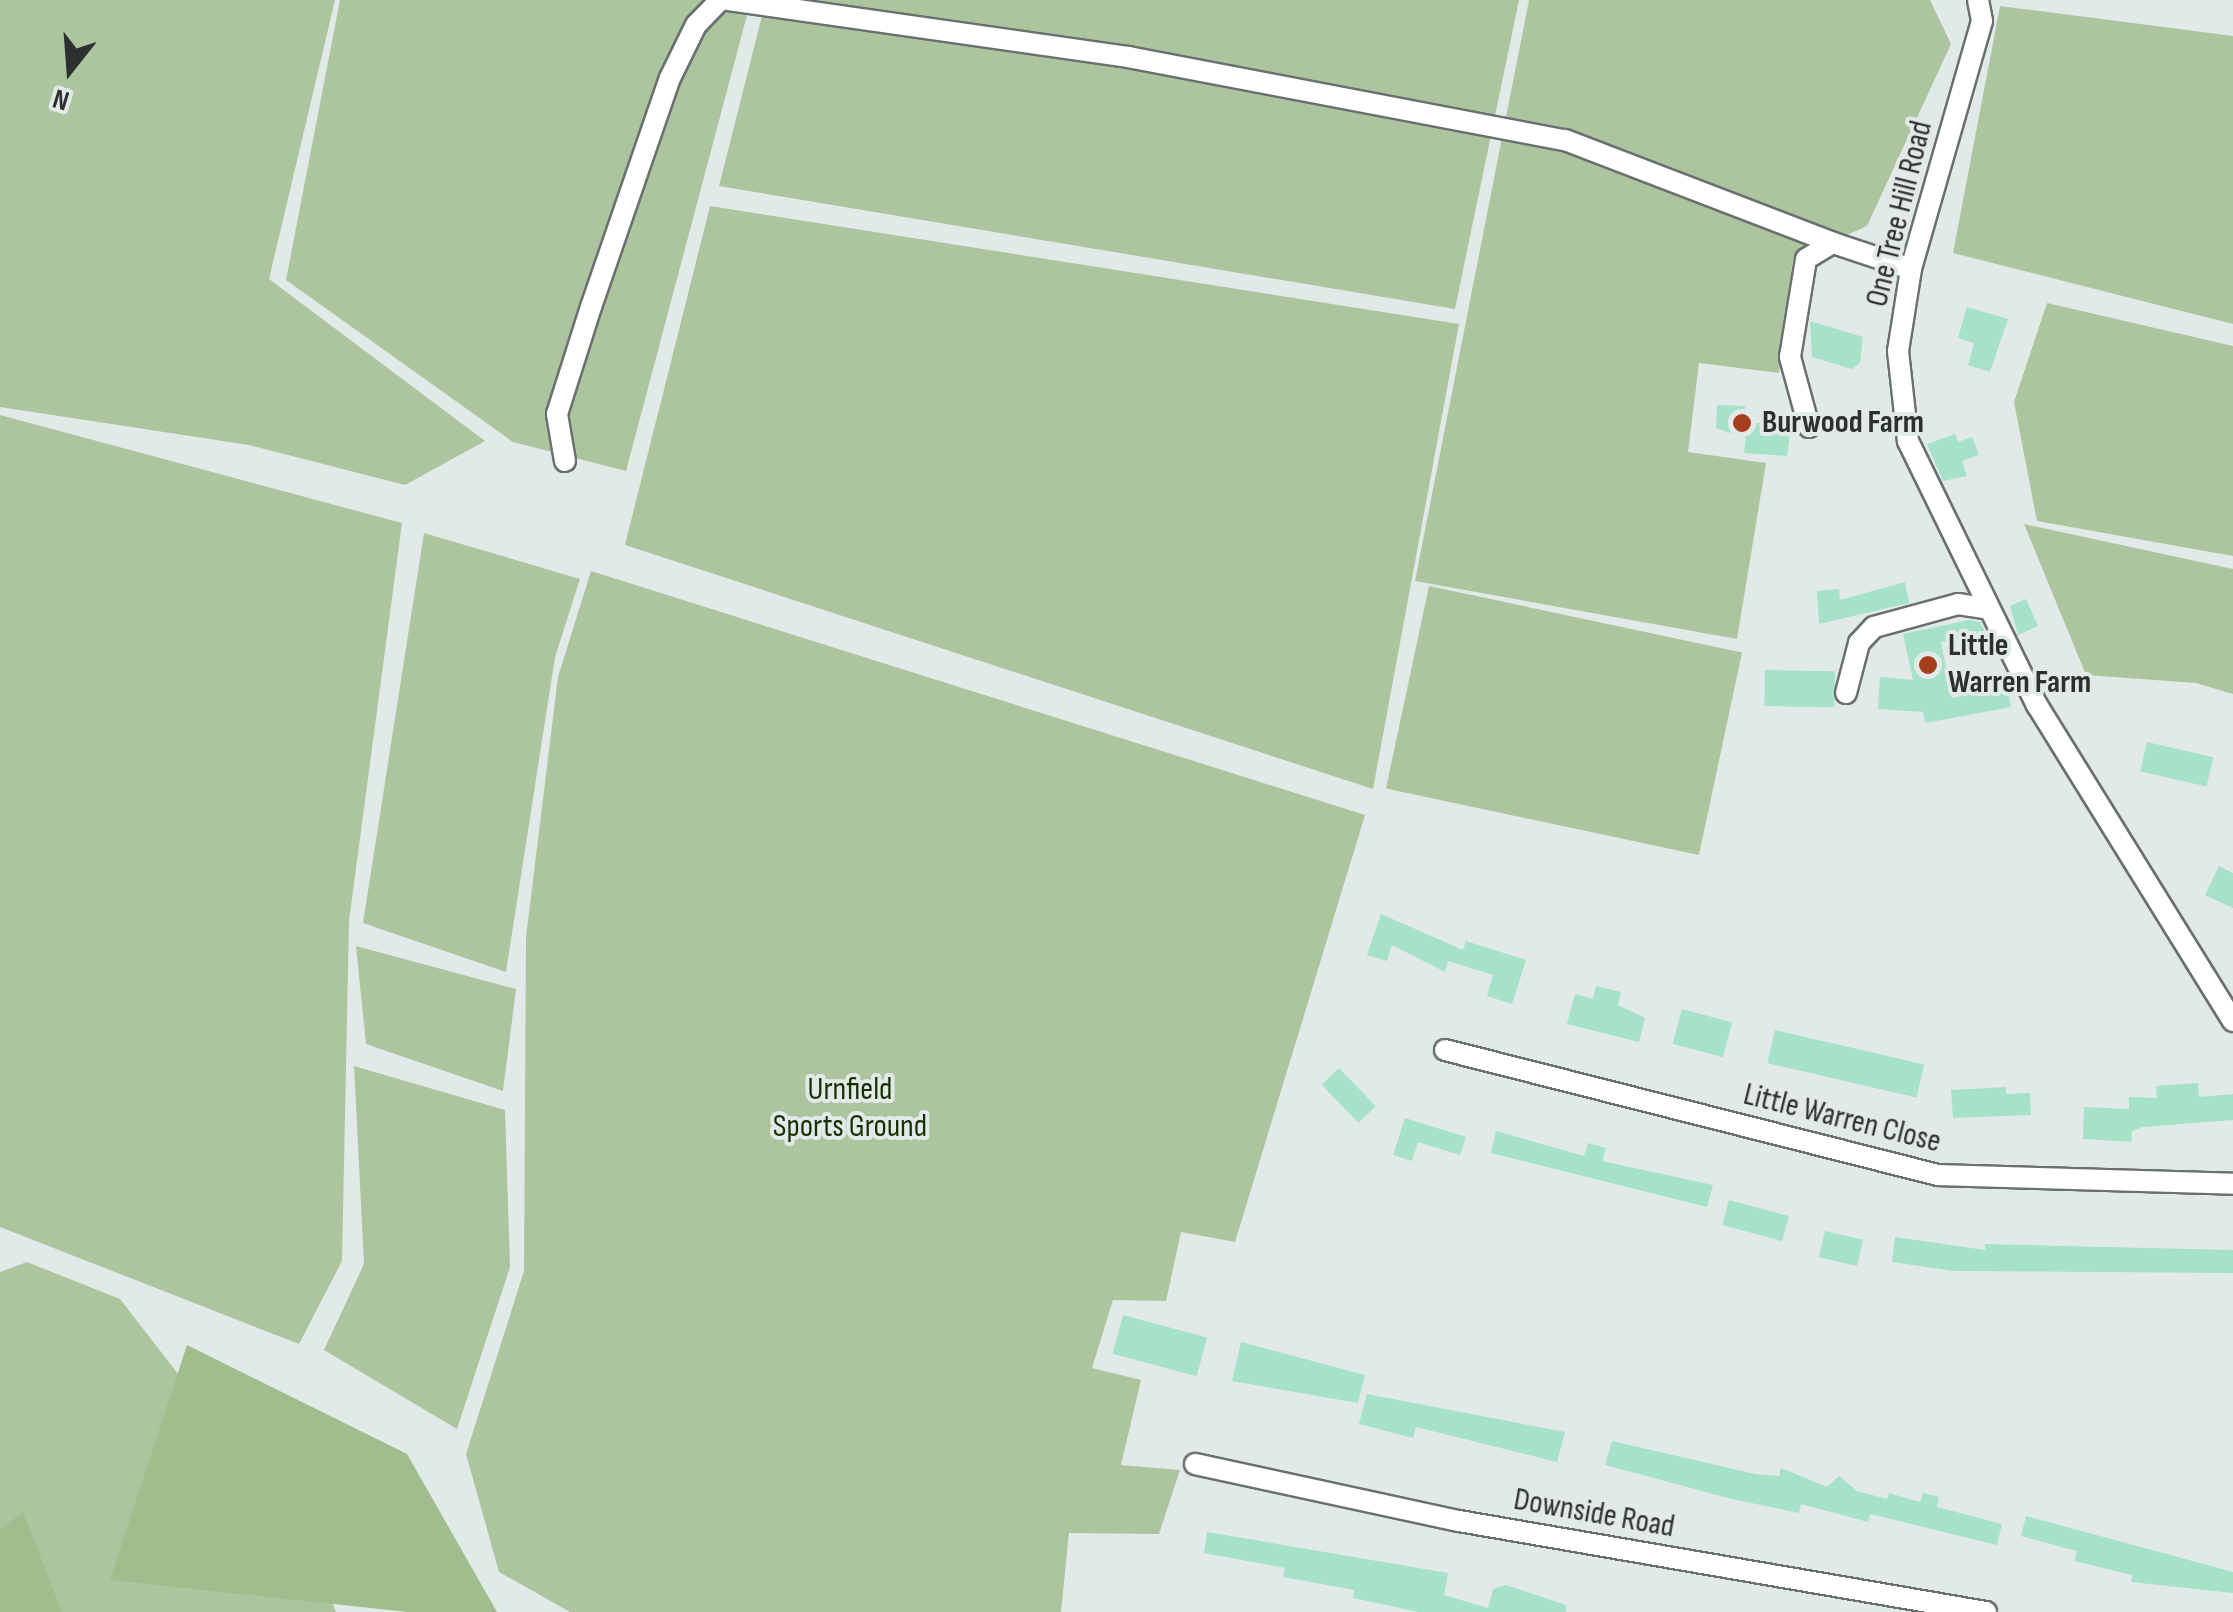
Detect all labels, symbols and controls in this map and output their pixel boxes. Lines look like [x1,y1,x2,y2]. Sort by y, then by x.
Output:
north arrow [20,20,120,120]
text: N [49,81,73,117]
street label: One Tree Hill Road [1858,117,1942,311]
place label: Burwood Farm [1762,404,1924,442]
marker: Burwood Farm [1731,412,1753,434]
place label: Little Warren Farm [1948,628,2091,703]
marker: Little Warren Farm [1917,654,1939,676]
park label: Urnfield Sports Ground [773,1072,927,1147]
street label: Little Warren Close [1739,1076,1945,1162]
street label: Downside Road [1511,1481,1677,1547]

